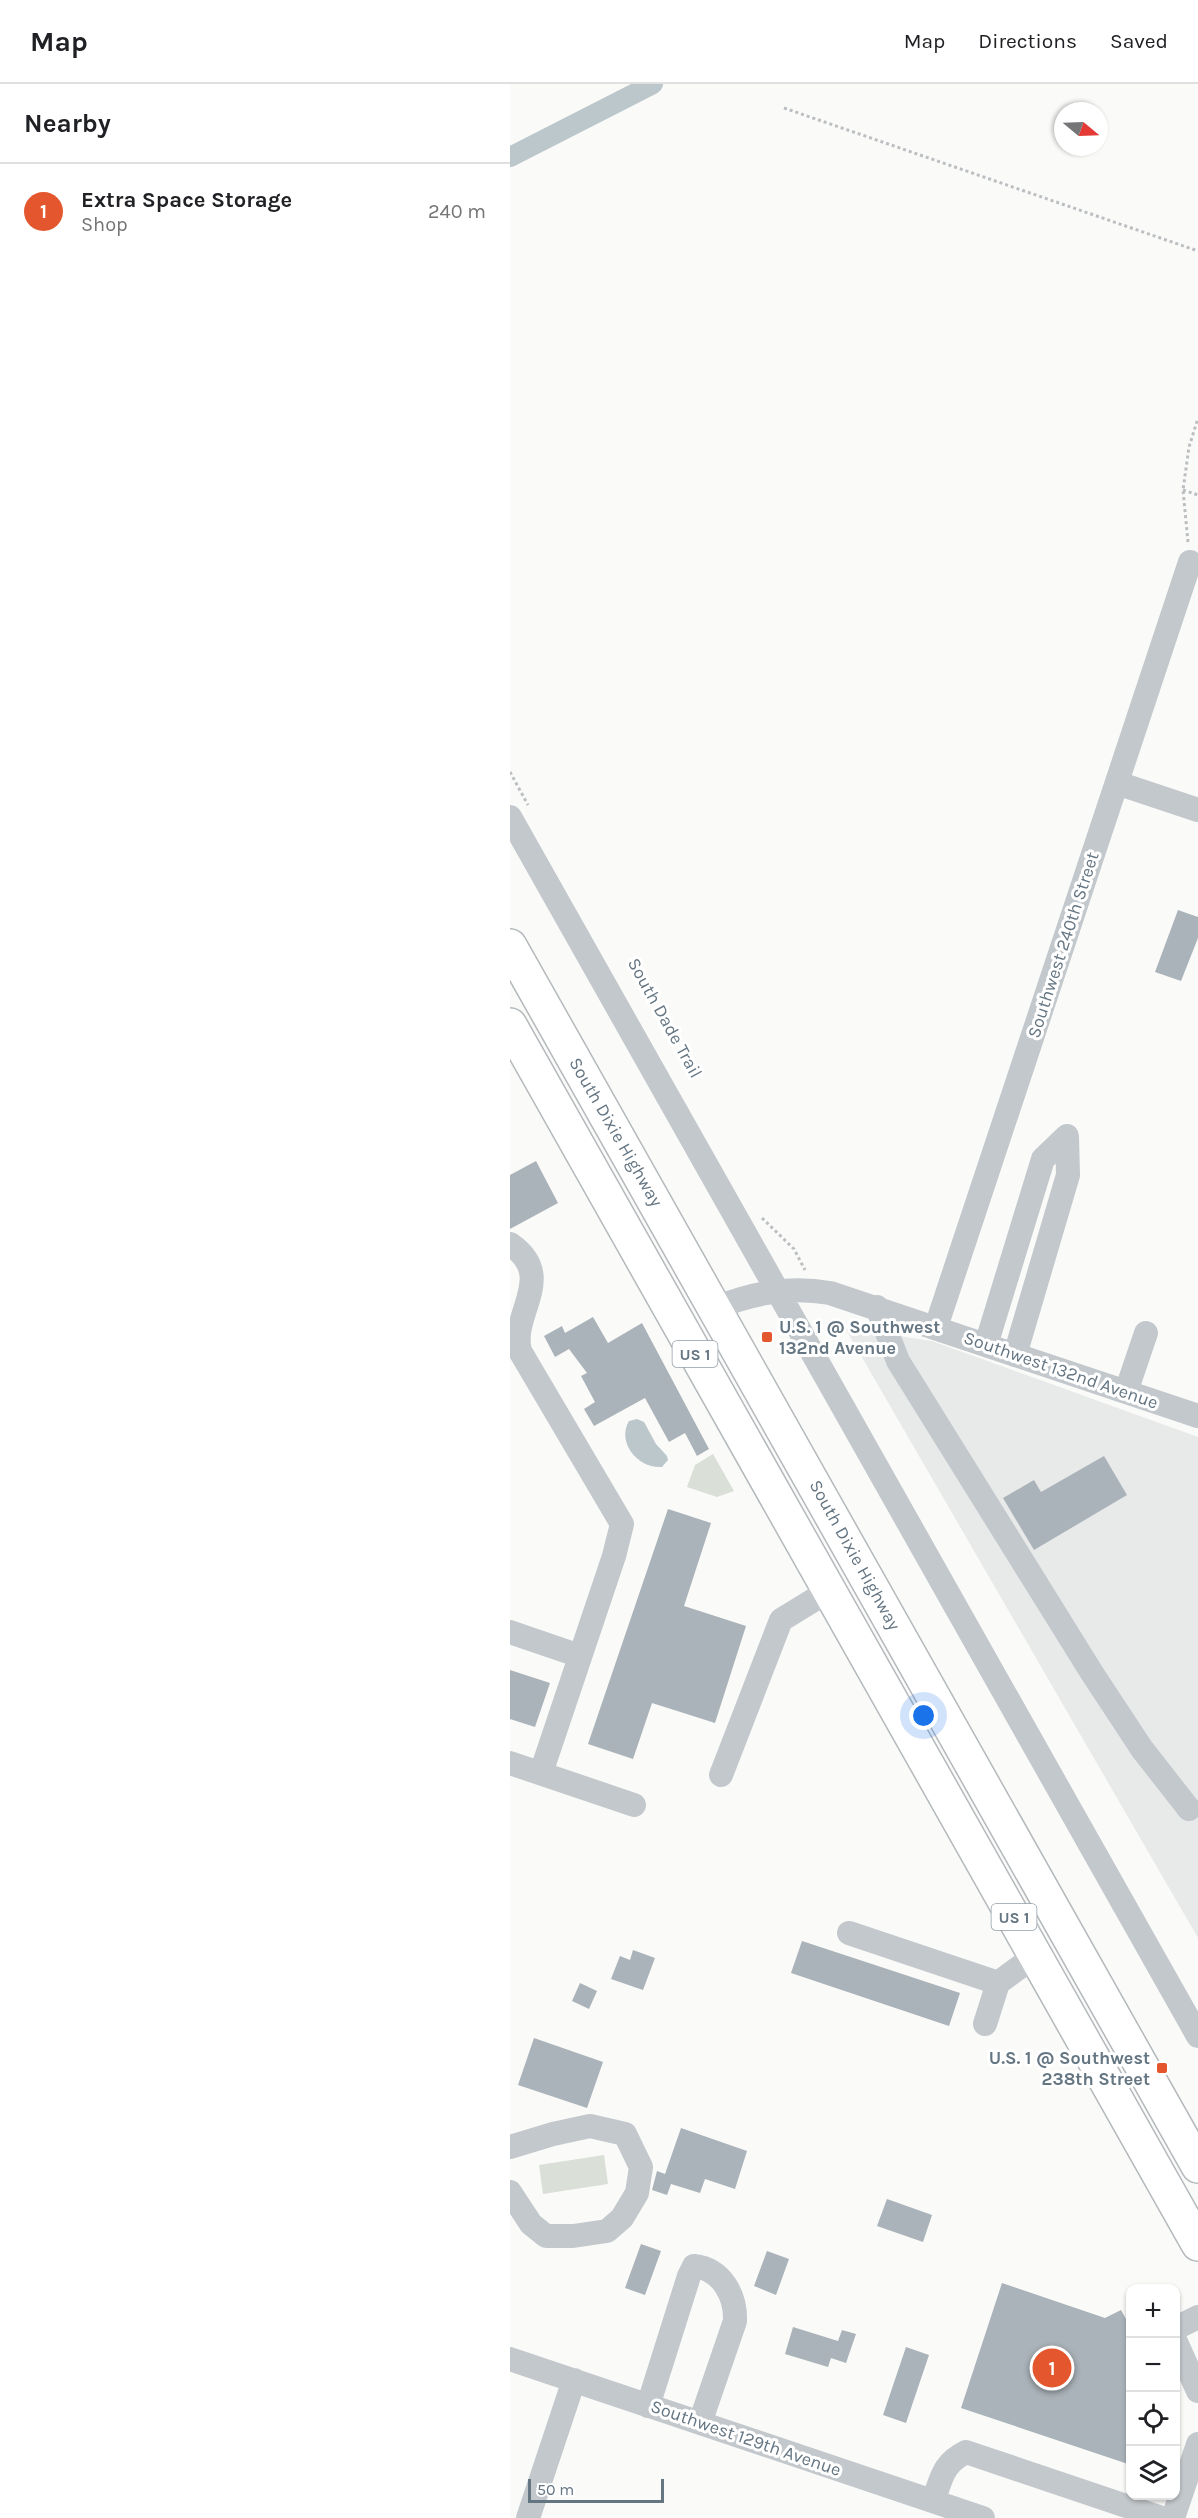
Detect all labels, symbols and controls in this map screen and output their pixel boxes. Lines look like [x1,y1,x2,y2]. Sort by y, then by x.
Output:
text: Map [30,25,88,58]
text: Map [904,29,945,53]
text: Directions [978,29,1077,53]
text: Saved [1110,29,1168,53]
north arrow [1054,102,1108,156]
text: Nearby [24,108,111,139]
text: Extra Space Storage [81,187,292,213]
text: 1 [40,200,47,223]
text: 240 m [428,200,486,223]
text: Shop [81,213,128,236]
street label: Southwest 240th Street [1022,849,1104,1041]
street label: South Dade Trail [623,954,707,1082]
street label: South Dixie Highway [564,1053,668,1211]
place label: U.S. 1 @ Southwest 132nd Avenue [779,1316,940,1359]
street label: Southwest 132nd Avenue [961,1326,1161,1414]
marker: U.S. 1 @ Southwest 132nd Avenue [760,1330,774,1344]
road number: US 1 [672,1341,717,1367]
street label: South Dixie Highway [805,1476,906,1635]
your location [909,1701,938,1730]
road number: US 1 [992,1904,1036,1930]
place label: U.S. 1 @ Southwest 238th Street [989,2047,1150,2090]
marker: U.S. 1 @ Southwest 238th Street [1155,2061,1169,2075]
map controls [1126,2284,1180,2500]
button: + [1126,2284,1180,2338]
button: − [1126,2338,1180,2392]
pin: 1 [1032,2346,1072,2390]
button: locate [1126,2392,1180,2446]
street label: Southwest 129th Avenue [648,2395,844,2481]
button: layers [1126,2446,1180,2500]
scale bar [528,2476,664,2504]
text: 50 m [537,2480,574,2499]

